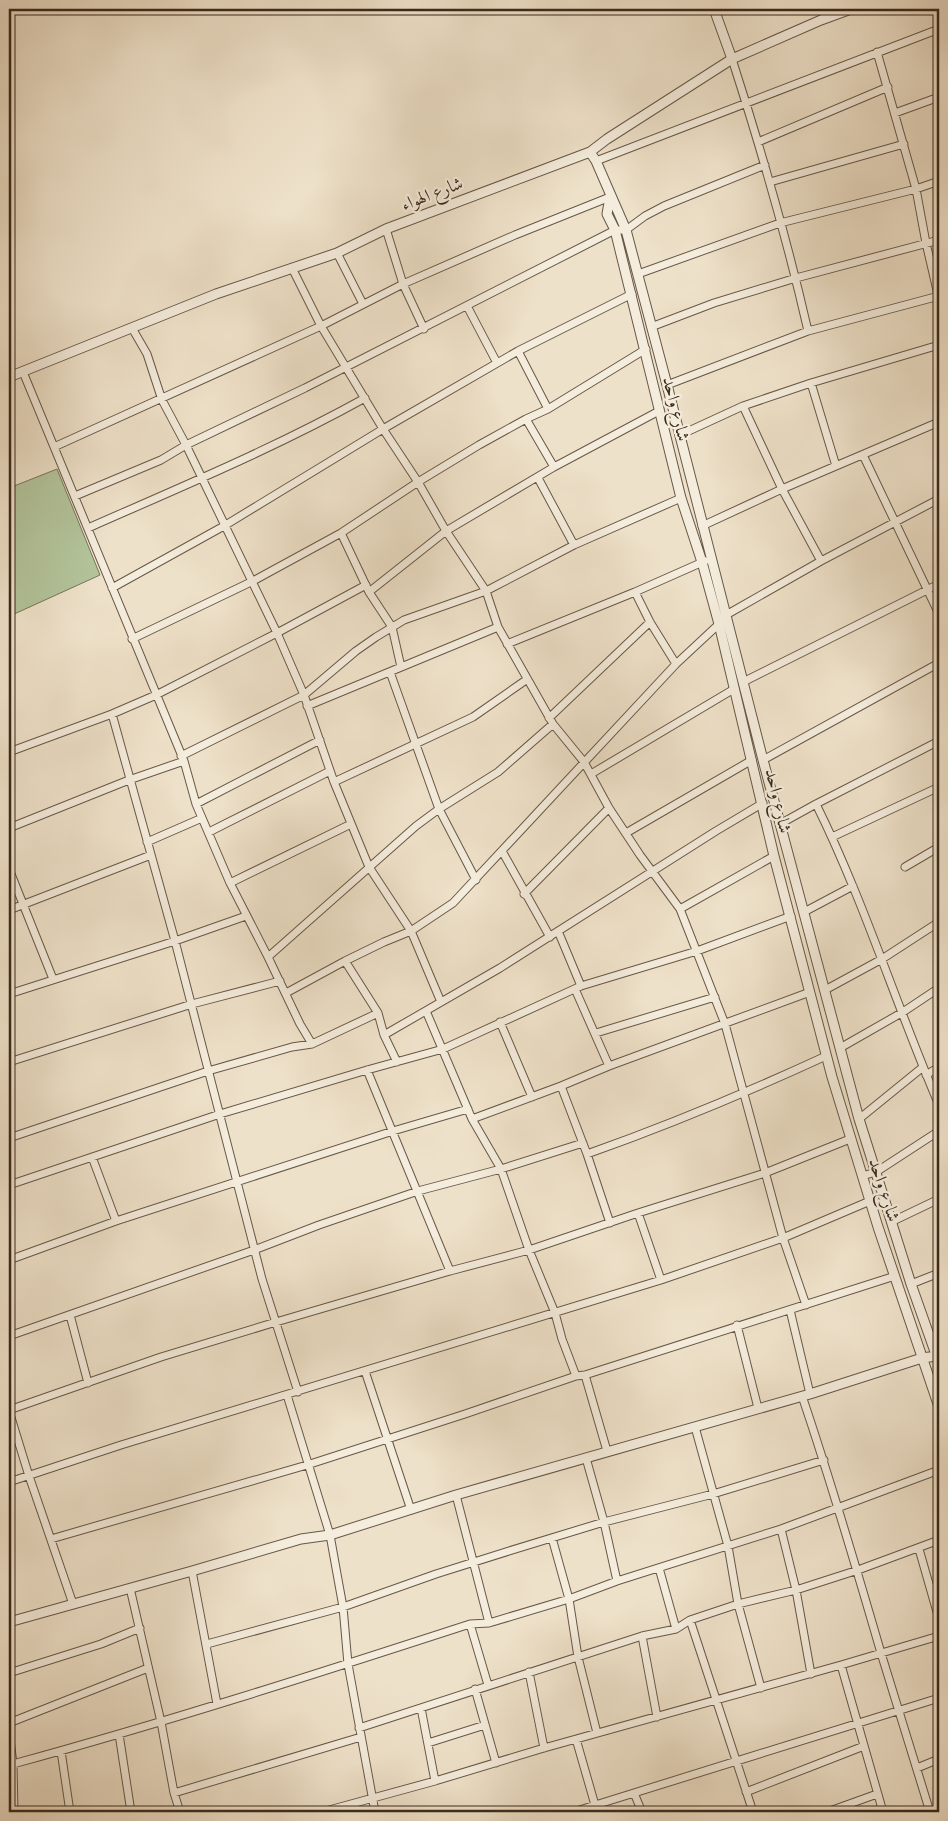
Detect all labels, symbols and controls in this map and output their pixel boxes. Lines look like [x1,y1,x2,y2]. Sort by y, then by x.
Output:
street label: شارع الهواء [398,172,467,219]
street label: شارع واحد [654,374,695,444]
street label: شارع واحد [757,767,797,836]
street label: شارع واحد [860,1155,905,1226]

